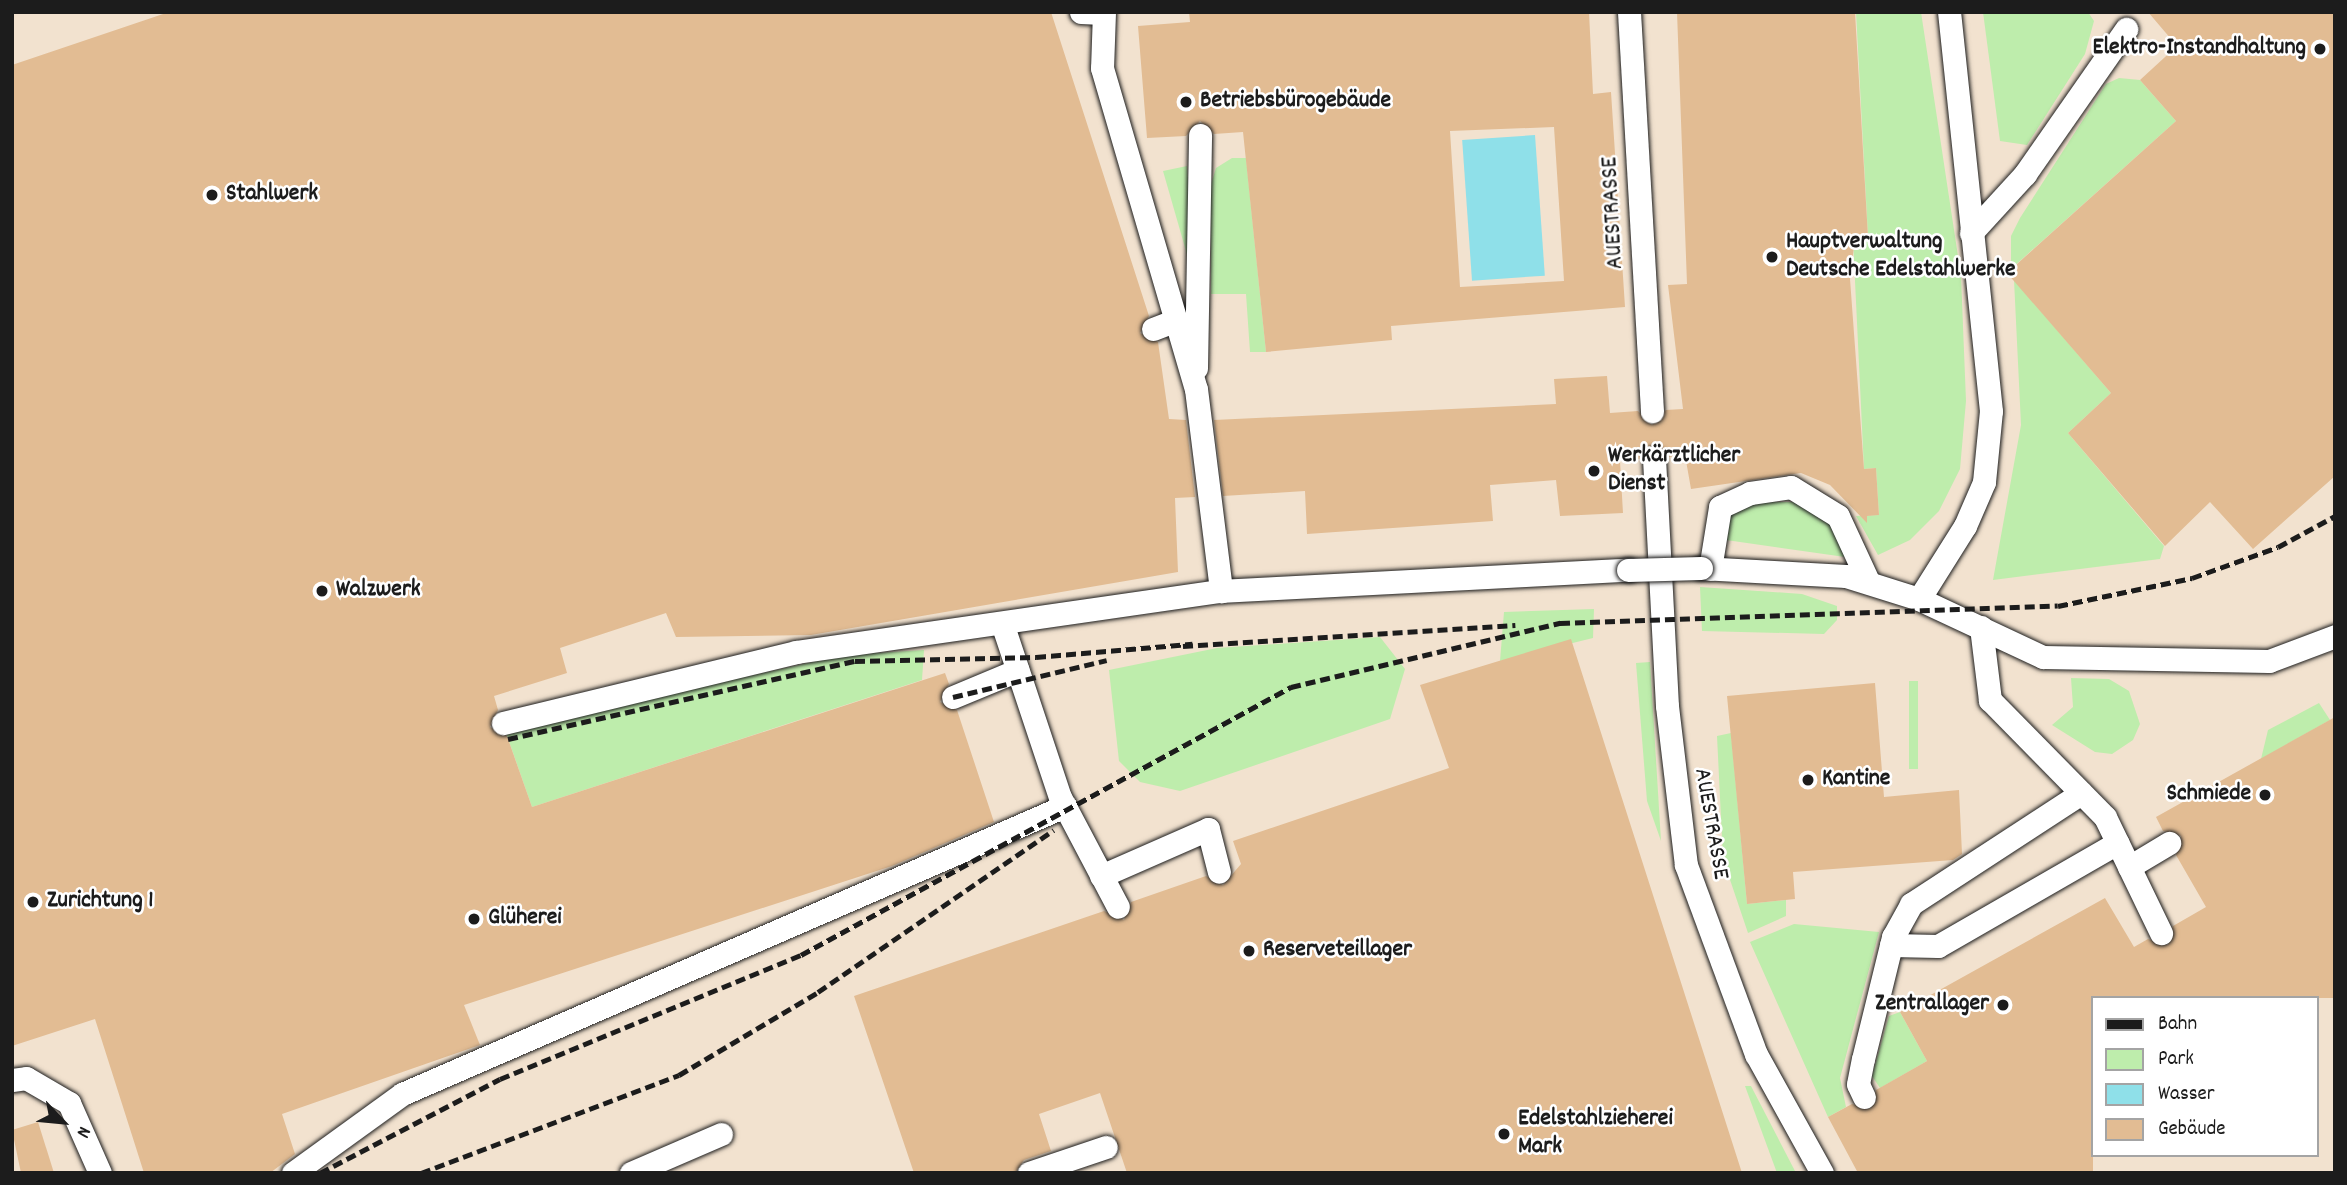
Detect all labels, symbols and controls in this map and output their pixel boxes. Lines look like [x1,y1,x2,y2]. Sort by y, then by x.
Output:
place label: Elektro-Instandhaltung [2092,35,2306,63]
marker: Elektro-Instandhaltung [2312,41,2328,57]
place label: Betriebsbürogebäude [1200,88,1391,116]
marker: Betriebsbürogebäude [1178,94,1194,110]
street label: AUESTRASSE [1597,156,1631,270]
place label: Stahlwerk [226,181,318,209]
marker: Stahlwerk [204,187,220,203]
place label: Hauptverwaltung Deutsche Edelstahlwerke [1786,229,2016,285]
marker: Hauptverwaltung Deutsche Edelstahlwerke [1764,249,1780,265]
place label: Werkärztlicher Dienst [1608,443,1740,499]
marker: Werkärztlicher Dienst [1586,463,1602,479]
place label: Walzwerk [336,577,421,605]
marker: Walzwerk [314,583,330,599]
street label: AUESTRASSE [1686,766,1734,882]
place label: Kantine [1822,766,1890,794]
marker: Kantine [1800,772,1816,788]
place label: Schmiede [2167,781,2251,809]
marker: Schmiede [2257,787,2273,803]
place label: Zurichtung 1 [47,888,153,916]
marker: Zurichtung 1 [25,894,41,910]
place label: Glüherei [488,905,562,933]
marker: Glüherei [466,911,482,927]
place label: Reserveteillager [1263,937,1412,965]
marker: Reserveteillager [1241,943,1257,959]
place label: Zentrallager [1875,991,1989,1019]
legend [2092,996,2319,1157]
marker: Zentrallager [1995,997,2011,1013]
text: Bahn [2158,1010,2197,1040]
text: Park [2158,1045,2194,1075]
text: Wasser [2158,1080,2215,1110]
north arrow [28,1087,98,1157]
place label: Edelstahlzieherei Mark [1518,1106,1673,1162]
text: Gebäude [2158,1115,2226,1145]
text: N [68,1121,97,1142]
marker: Edelstahlzieherei Mark [1496,1126,1512,1142]

